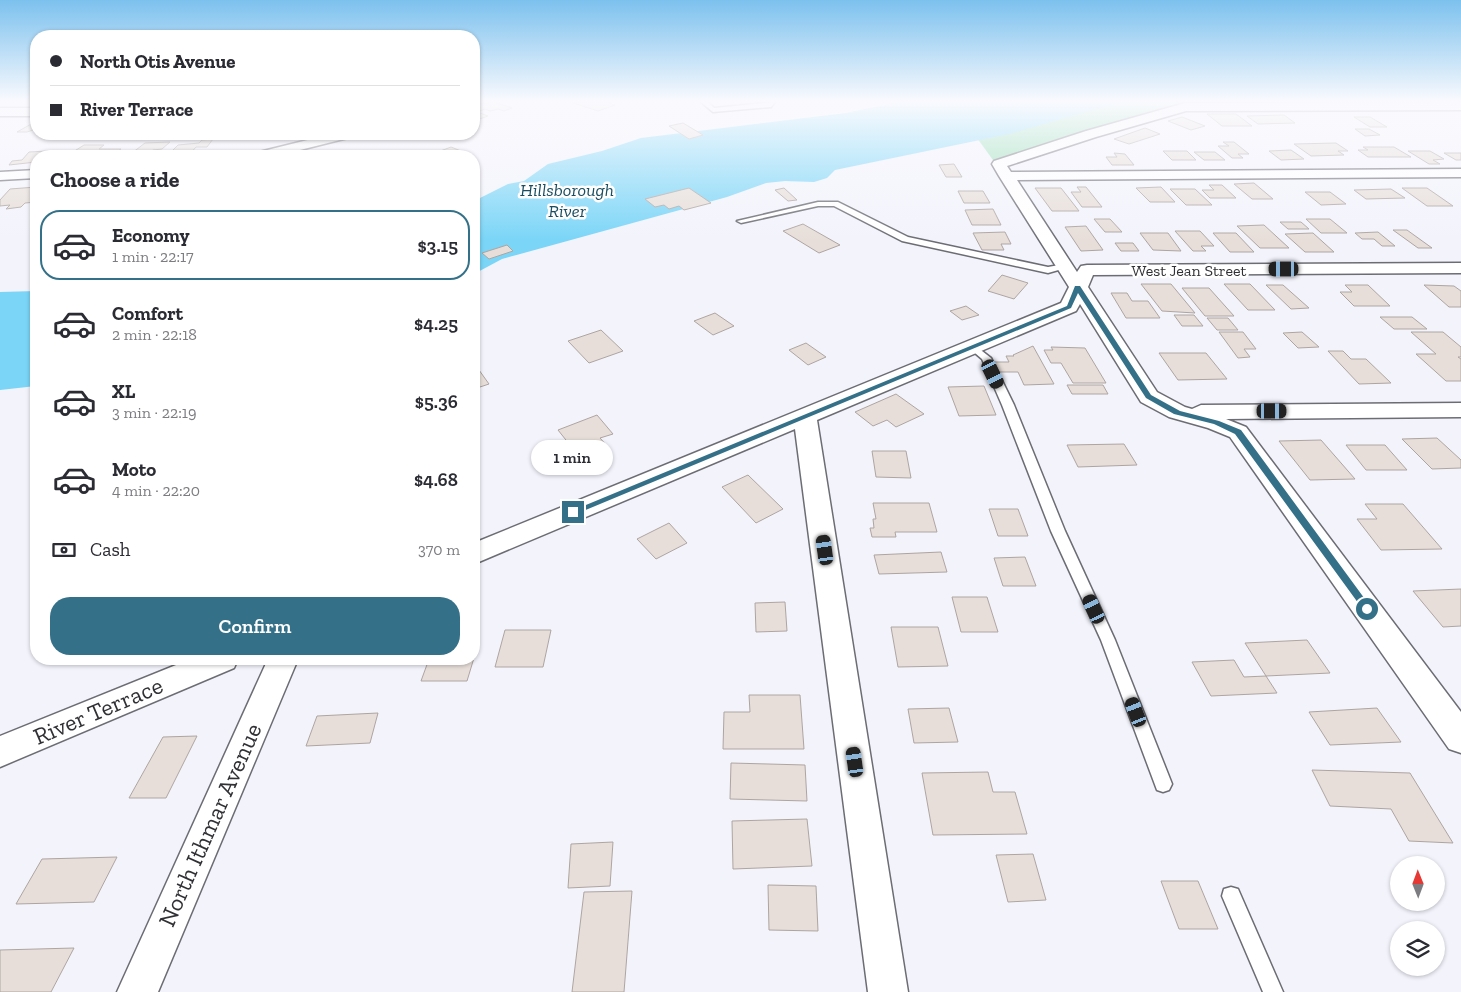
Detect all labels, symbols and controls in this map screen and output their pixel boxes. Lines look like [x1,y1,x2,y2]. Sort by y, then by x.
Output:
text: North Otis Avenue [80,50,235,73]
text: River Terrace [80,98,193,121]
text: Choose a ride [50,166,180,193]
water label: Hillsborough River [520,179,614,222]
icon: car [52,223,97,268]
text: Economy [112,224,190,247]
text: $3.15 [417,234,458,257]
text: 1 min · 22:17 [112,247,194,266]
street label: West Jean Street [1131,261,1247,280]
car [1269,262,1299,277]
icon: car [52,301,97,346]
text: Comfort [112,302,183,325]
text: $4.25 [414,312,458,335]
text: 2 min · 22:18 [112,325,197,344]
car [979,357,1006,391]
icon: car [52,379,97,424]
text: XL [112,380,135,403]
text: $5.36 [415,390,458,413]
text: 3 min · 22:19 [112,403,196,422]
car [1257,404,1287,419]
callout: 1 min [532,440,614,474]
text: 1 min [553,448,591,467]
icon: car [52,457,97,502]
text: Moto [112,458,156,481]
text: $4.68 [414,468,458,491]
text: 4 min · 22:20 [112,481,200,500]
route end [562,501,584,523]
car [815,534,834,566]
icon: cash [50,536,78,564]
text: Cash [90,538,130,561]
text: 370 m [418,540,460,559]
car [1080,592,1107,626]
button: Confirm [50,597,460,655]
route start [1356,598,1378,620]
street label: River Terrace [29,670,167,751]
car [1123,695,1148,729]
street label: North Ithmar Avenue [152,719,267,931]
car [845,746,864,778]
north arrow [1390,856,1445,911]
map controls [1390,856,1445,976]
button: layers [1390,921,1445,976]

